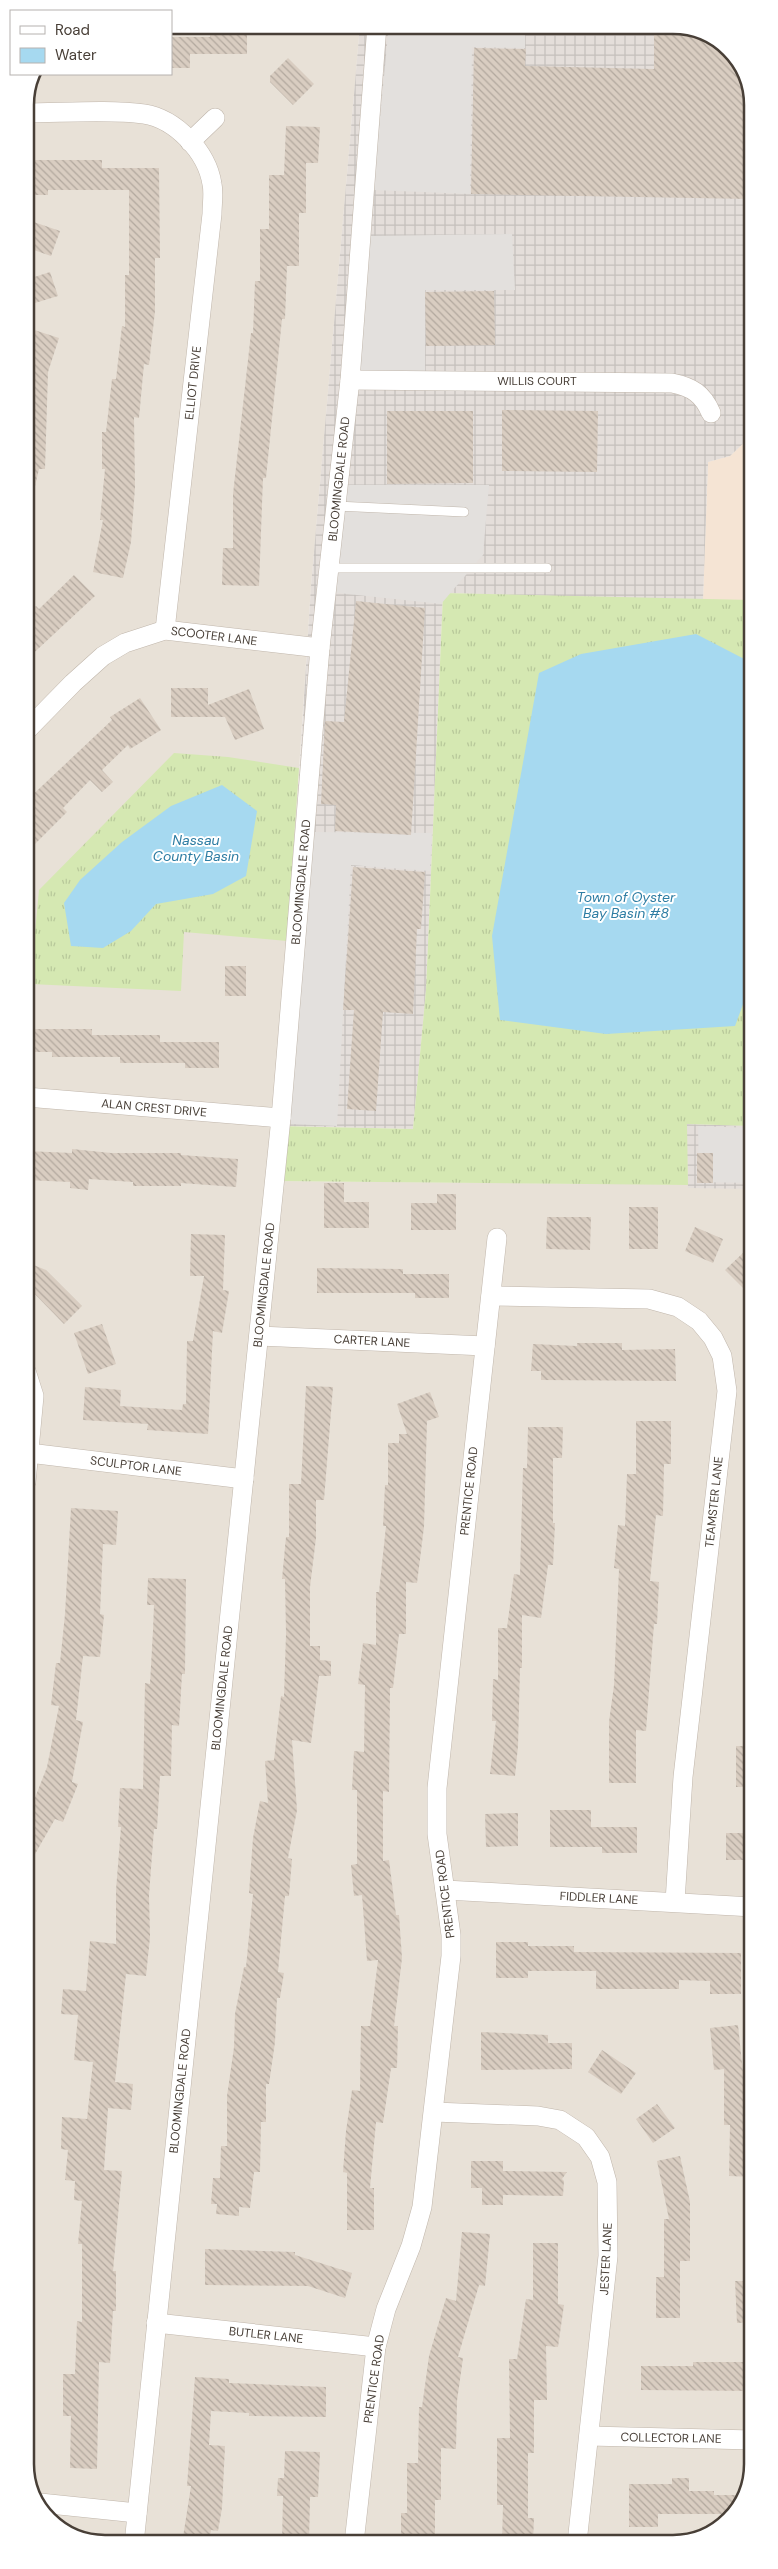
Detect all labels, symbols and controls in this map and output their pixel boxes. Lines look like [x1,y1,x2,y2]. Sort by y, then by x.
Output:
legend [10,10,172,75]
text: Road [55,20,90,40]
text: Water [55,45,97,65]
street label: ELLIOT DRIVE [181,345,205,421]
street label: WILLIS COURT [497,373,577,389]
street label: BLOOMINGDALE ROAD [324,416,354,542]
street label: SCOOTER LANE [170,623,258,649]
street label: BLOOMINGDALE ROAD [288,819,314,945]
water label: Nassau County Basin [153,831,239,865]
water label: Town of Oyster Bay Basin #8 [577,888,676,922]
street label: ALAN CREST DRIVE [101,1095,208,1121]
street label: BLOOMINGDALE ROAD [249,1222,279,1348]
street label: CARTER LANE [333,1331,411,1351]
street label: PRENTICE ROAD [456,1446,482,1536]
street label: SCULPTOR LANE [89,1452,183,1480]
street label: TEAMSTER LANE [701,1455,727,1548]
street label: BLOOMINGDALE ROAD [207,1625,237,1751]
street label: PRENTICE ROAD [432,1849,458,1939]
street label: FIDDLER LANE [559,1888,639,1908]
street label: BLOOMINGDALE ROAD [165,2028,195,2154]
street label: JESTER LANE [596,2222,616,2296]
street label: BUTLER LANE [228,2323,304,2347]
street label: PRENTICE ROAD [360,2334,388,2424]
street label: COLLECTOR LANE [620,2429,722,2447]

